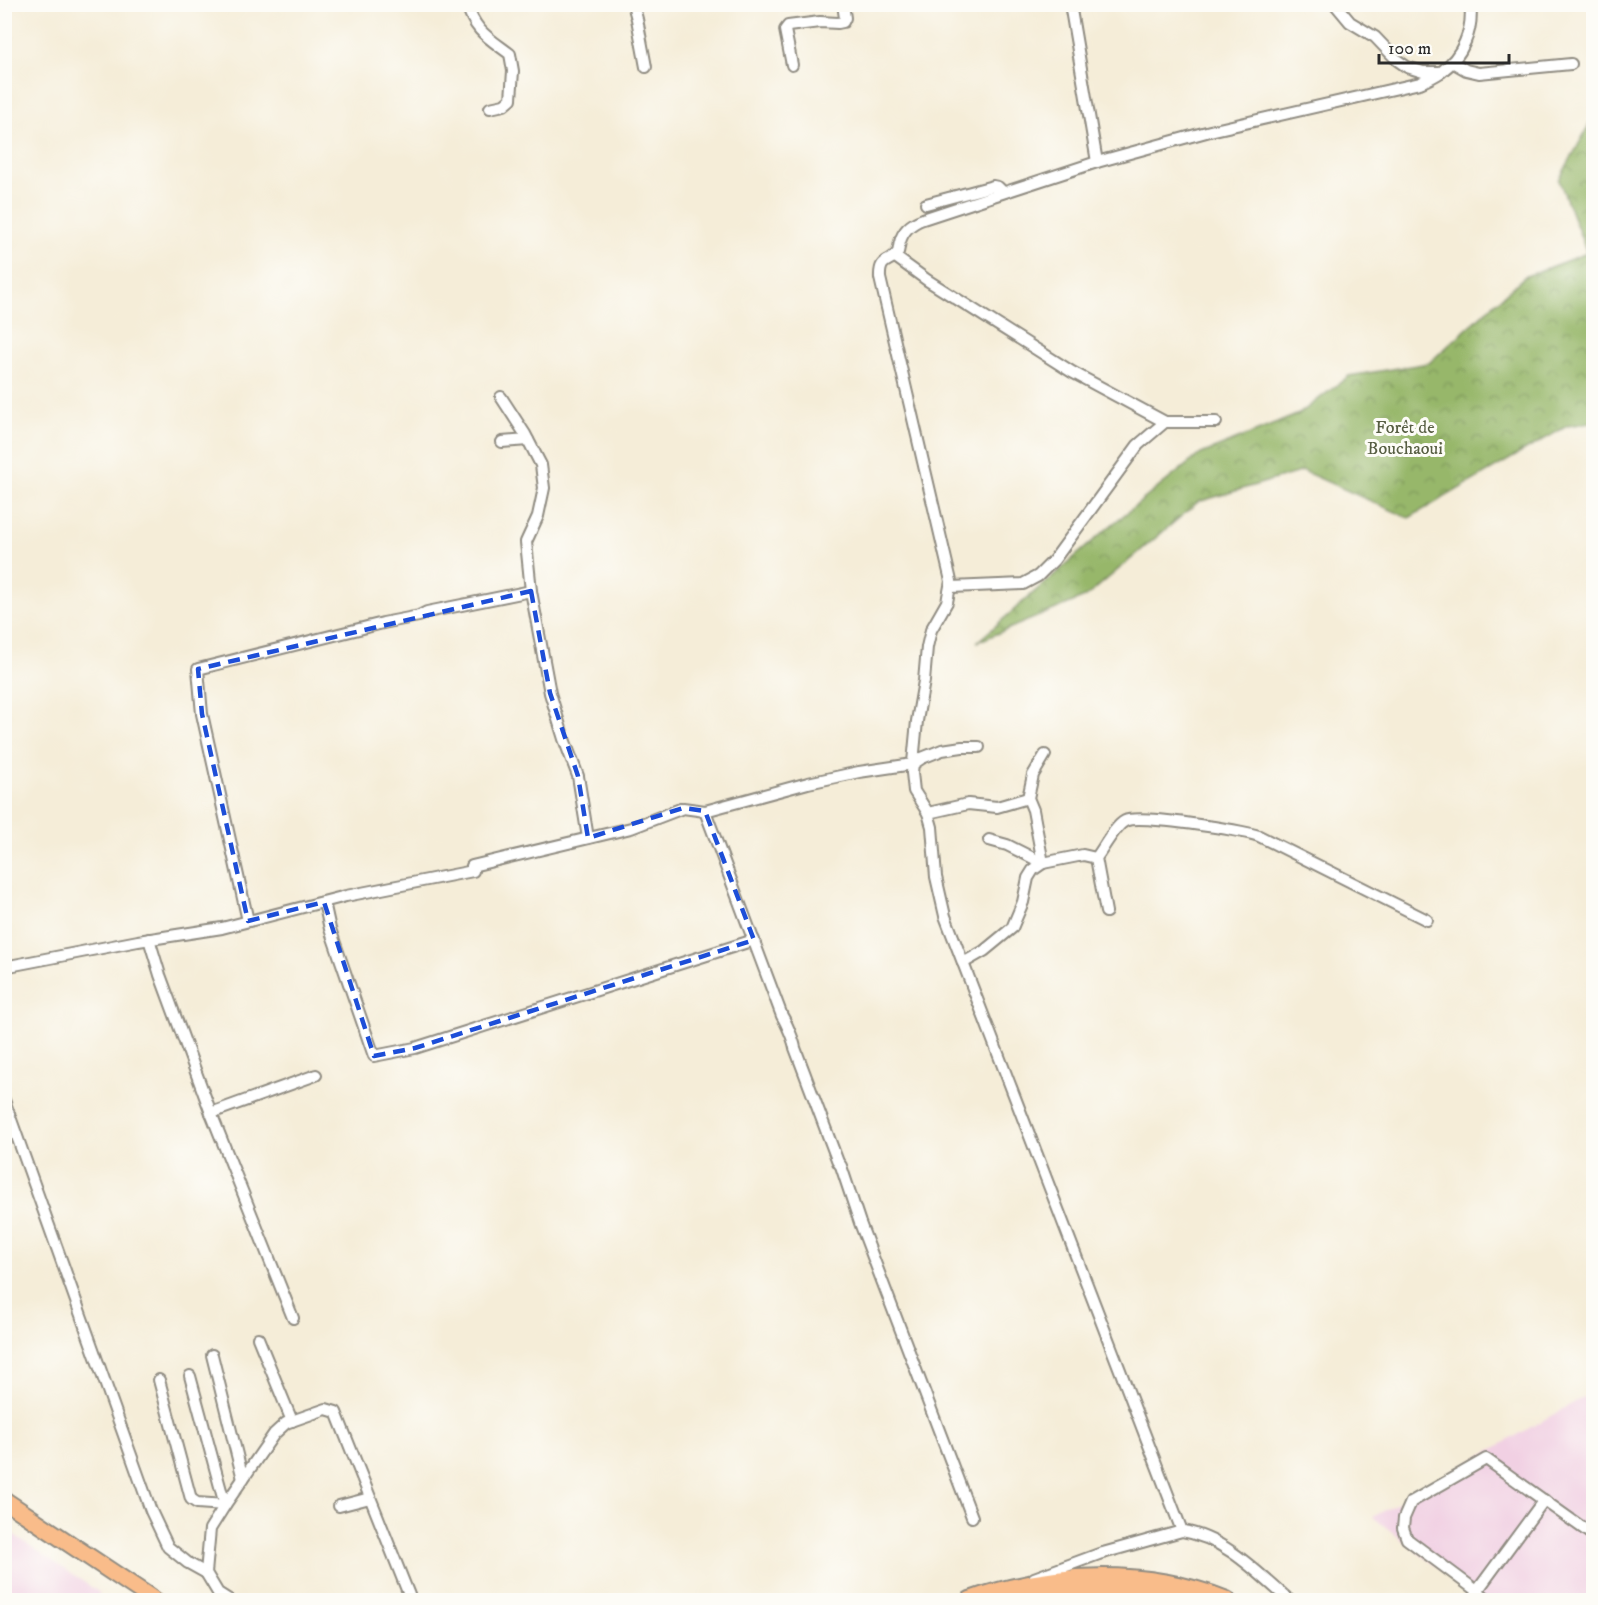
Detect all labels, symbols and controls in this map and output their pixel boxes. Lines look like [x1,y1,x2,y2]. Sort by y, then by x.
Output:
scale bar [1379,27,1510,65]
text: 100 m [1388,38,1431,60]
park label: Forêt de Bouchaoui [1367,417,1443,460]

